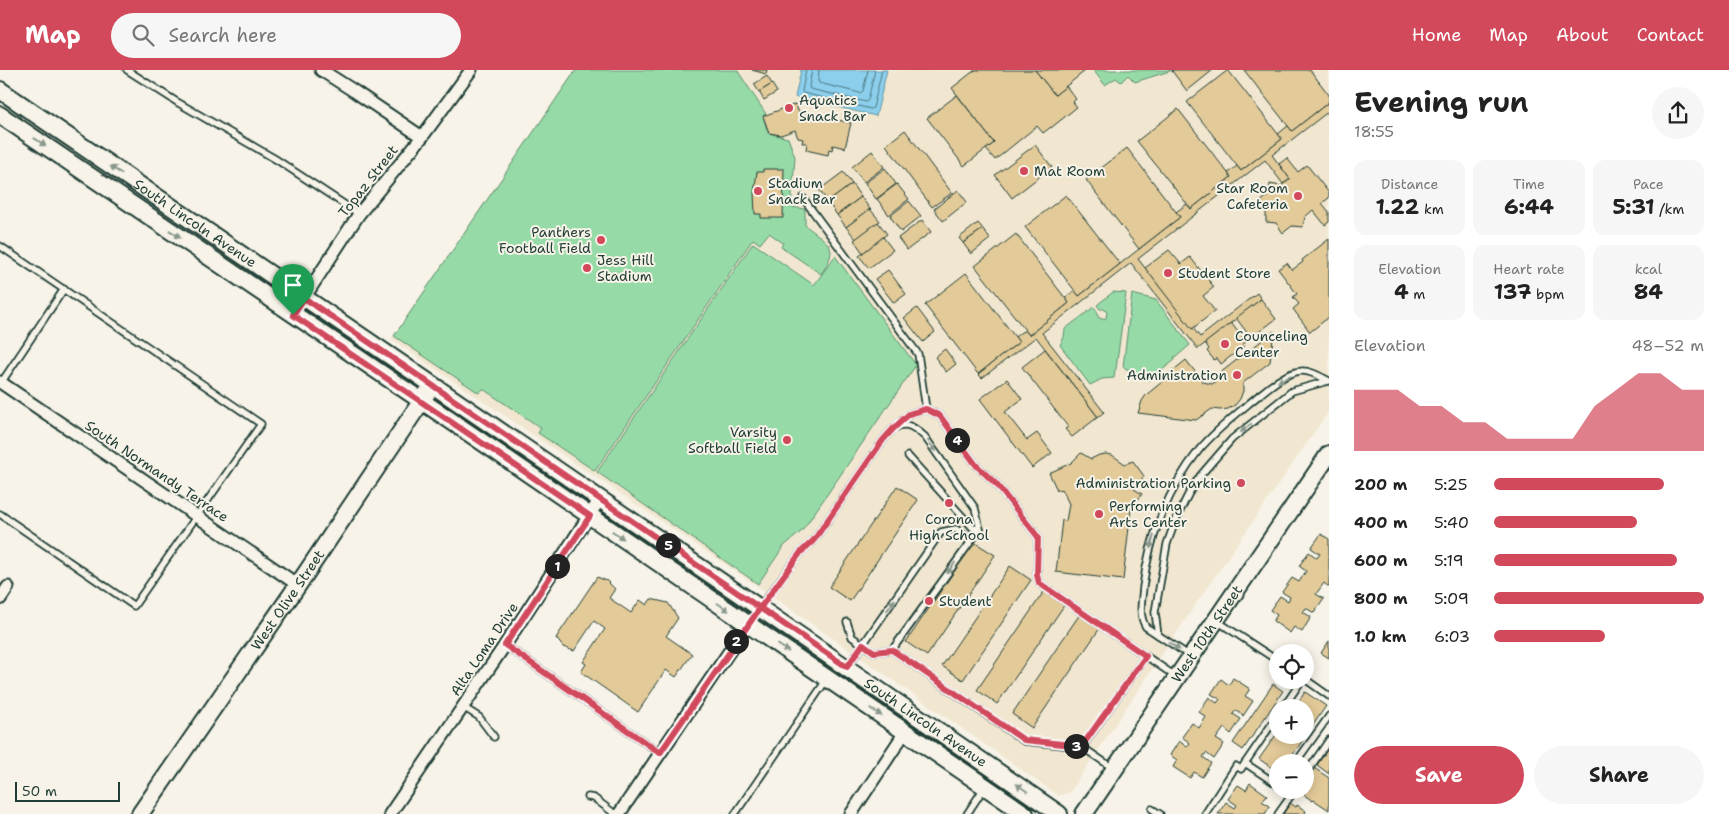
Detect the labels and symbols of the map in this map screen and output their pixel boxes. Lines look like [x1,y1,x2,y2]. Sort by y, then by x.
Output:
place label: Aquatics Snack Bar [799,91,867,125]
marker: Aquatics Snack Bar [783,102,795,114]
one-way arrow [34,137,47,147]
street label: Topaz Street [334,141,402,221]
place label: Mat Room [1034,162,1105,180]
marker: Mat Room [1018,165,1030,177]
one-way arrow [110,166,123,175]
place label: Stadium Snack Bar [768,174,836,208]
street label: South Lincoln Avenue [130,175,260,271]
place label: Star Room Cafeteria [1216,179,1288,213]
marker: Stadium Snack Bar [752,185,764,197]
marker: Star Room Cafeteria [1292,190,1304,202]
place label: Panthers Football Field [499,223,591,257]
one-way arrow [168,229,181,238]
marker: Panthers Football Field [595,234,607,246]
place label: Jess Hill Stadium [597,251,654,285]
marker: Jess Hill Stadium [581,262,593,274]
pin [272,264,314,315]
place label: Student Store [1178,264,1271,282]
marker: Student Store [1162,267,1174,279]
place label: Counceling Center [1235,327,1308,361]
marker: Counceling Center [1219,338,1231,350]
place label: Administration [1127,366,1227,384]
marker: Administration [1231,369,1243,381]
one-way arrow [1277,374,1290,383]
street label: South Normandy Terrace [82,416,232,526]
one-way arrow [1240,422,1253,433]
place label: Varsity Softball Field [688,423,777,457]
pin: 4 [944,428,970,452]
marker: Varsity Softball Field [781,434,793,446]
one-way arrow [926,439,937,452]
place label: Administration Parking [1075,474,1231,492]
marker: Administration Parking [1235,477,1247,489]
marker: Corona High School [943,497,955,509]
place label: Performing Arts Center [1109,497,1188,531]
marker: Performing Arts Center [1093,508,1105,520]
place label: Corona High School [909,510,990,544]
one-way arrow [611,530,625,540]
pin: 5 [656,532,680,558]
one-way arrow [1148,535,1156,550]
street label: West Olive Street [247,546,328,654]
pin: 1 [544,554,570,578]
one-way arrow [946,561,956,575]
street label: West 10th Street [1167,582,1246,686]
place label: Student [939,592,992,610]
marker: Student [923,595,935,607]
one-way arrow [886,598,896,611]
street label: Alta Loma Drive [446,599,522,699]
one-way arrow [716,602,729,612]
pin: 2 [724,628,748,654]
one-way arrow [1167,641,1181,651]
one-way arrow [776,643,789,653]
street label: South Lincoln Avenue [861,674,991,771]
one-way arrow [869,707,883,717]
pin: 3 [1064,734,1088,758]
scale bar [15,779,120,802]
one-way arrow [1015,783,1028,793]

